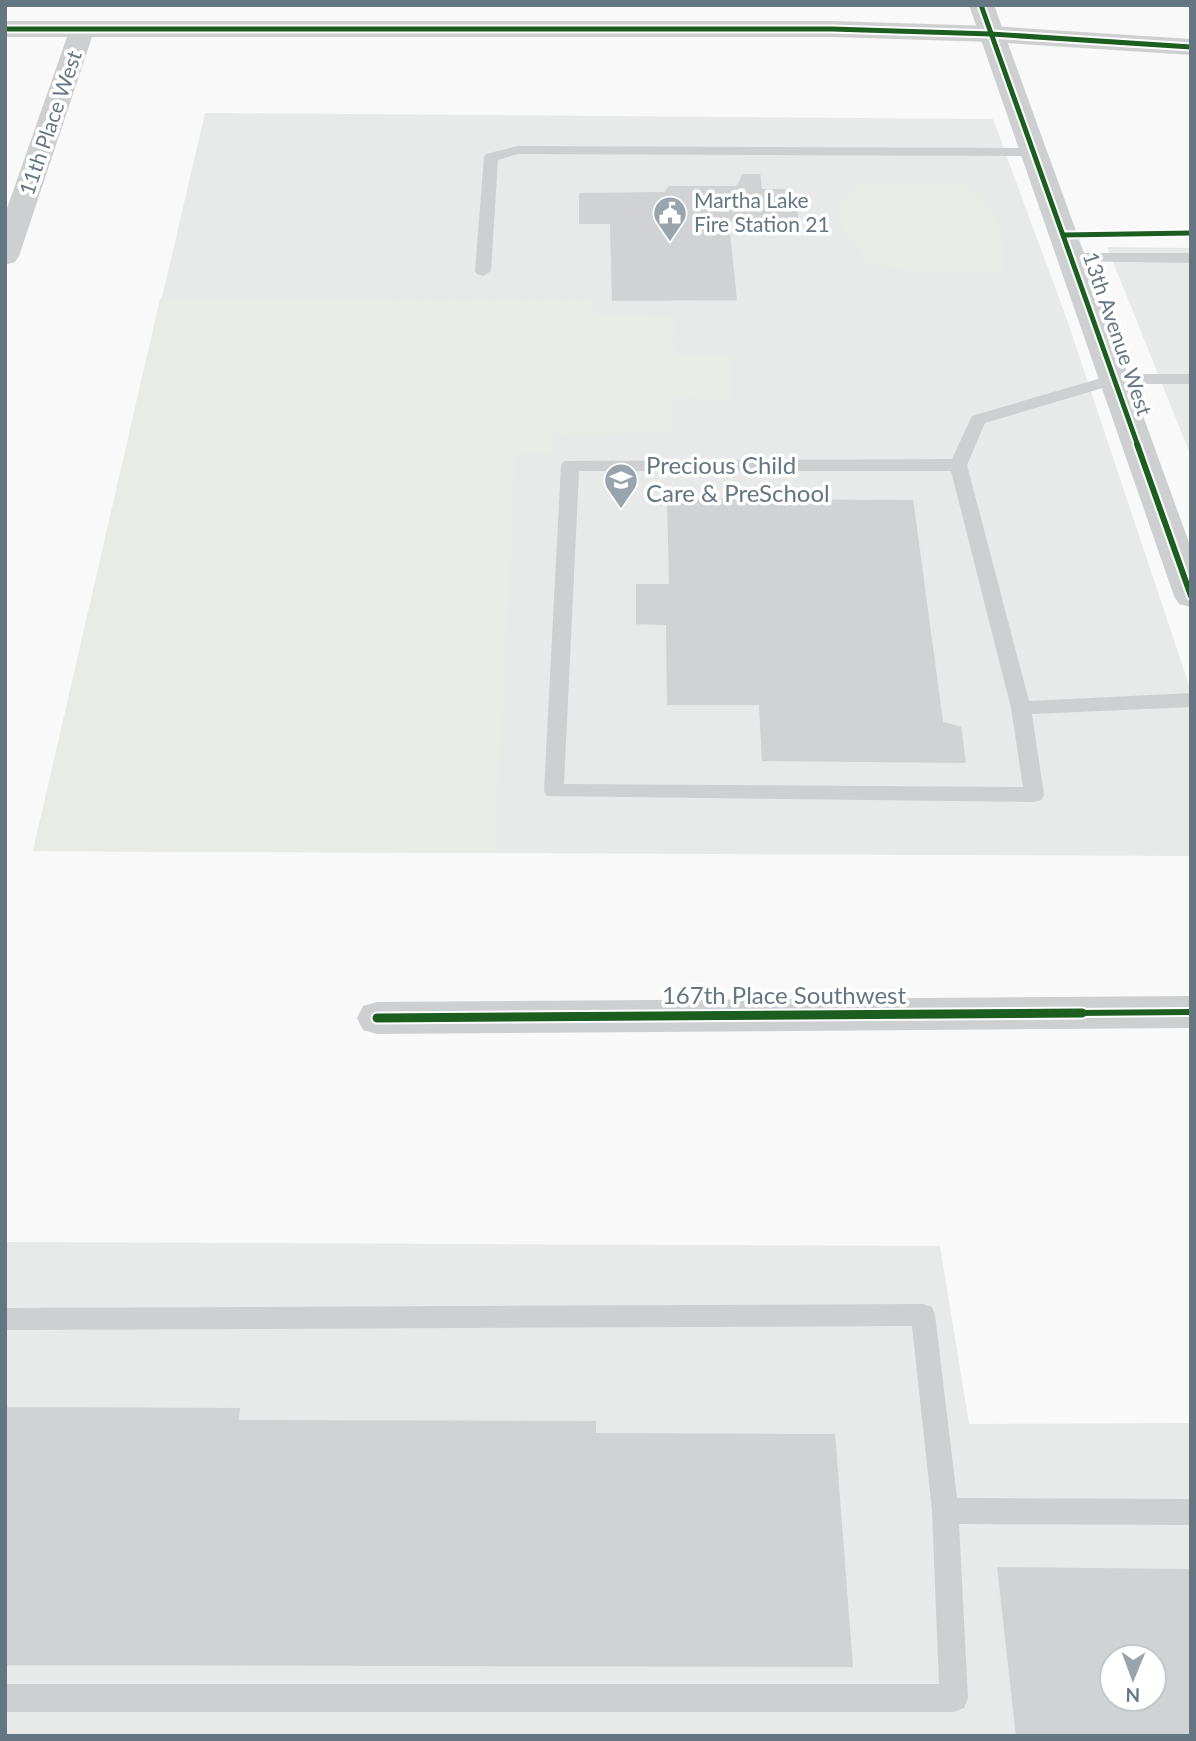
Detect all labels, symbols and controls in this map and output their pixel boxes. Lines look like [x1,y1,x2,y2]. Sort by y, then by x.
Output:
street label: 11th Place West [13,47,86,198]
place label: Martha Lake Fire Station 21 [694,187,830,236]
public building icon: Martha Lake Fire Station 21 [651,194,689,243]
street label: 13th Avenue West [1079,249,1158,419]
place label: Precious Child Care & PreSchool [646,450,830,507]
school or university icon: Precious Child Care & PreSchool [602,461,640,510]
street label: 167th Place Southwest [662,980,906,1009]
north arrow [1098,1643,1168,1713]
text: N [1125,1684,1140,1707]

